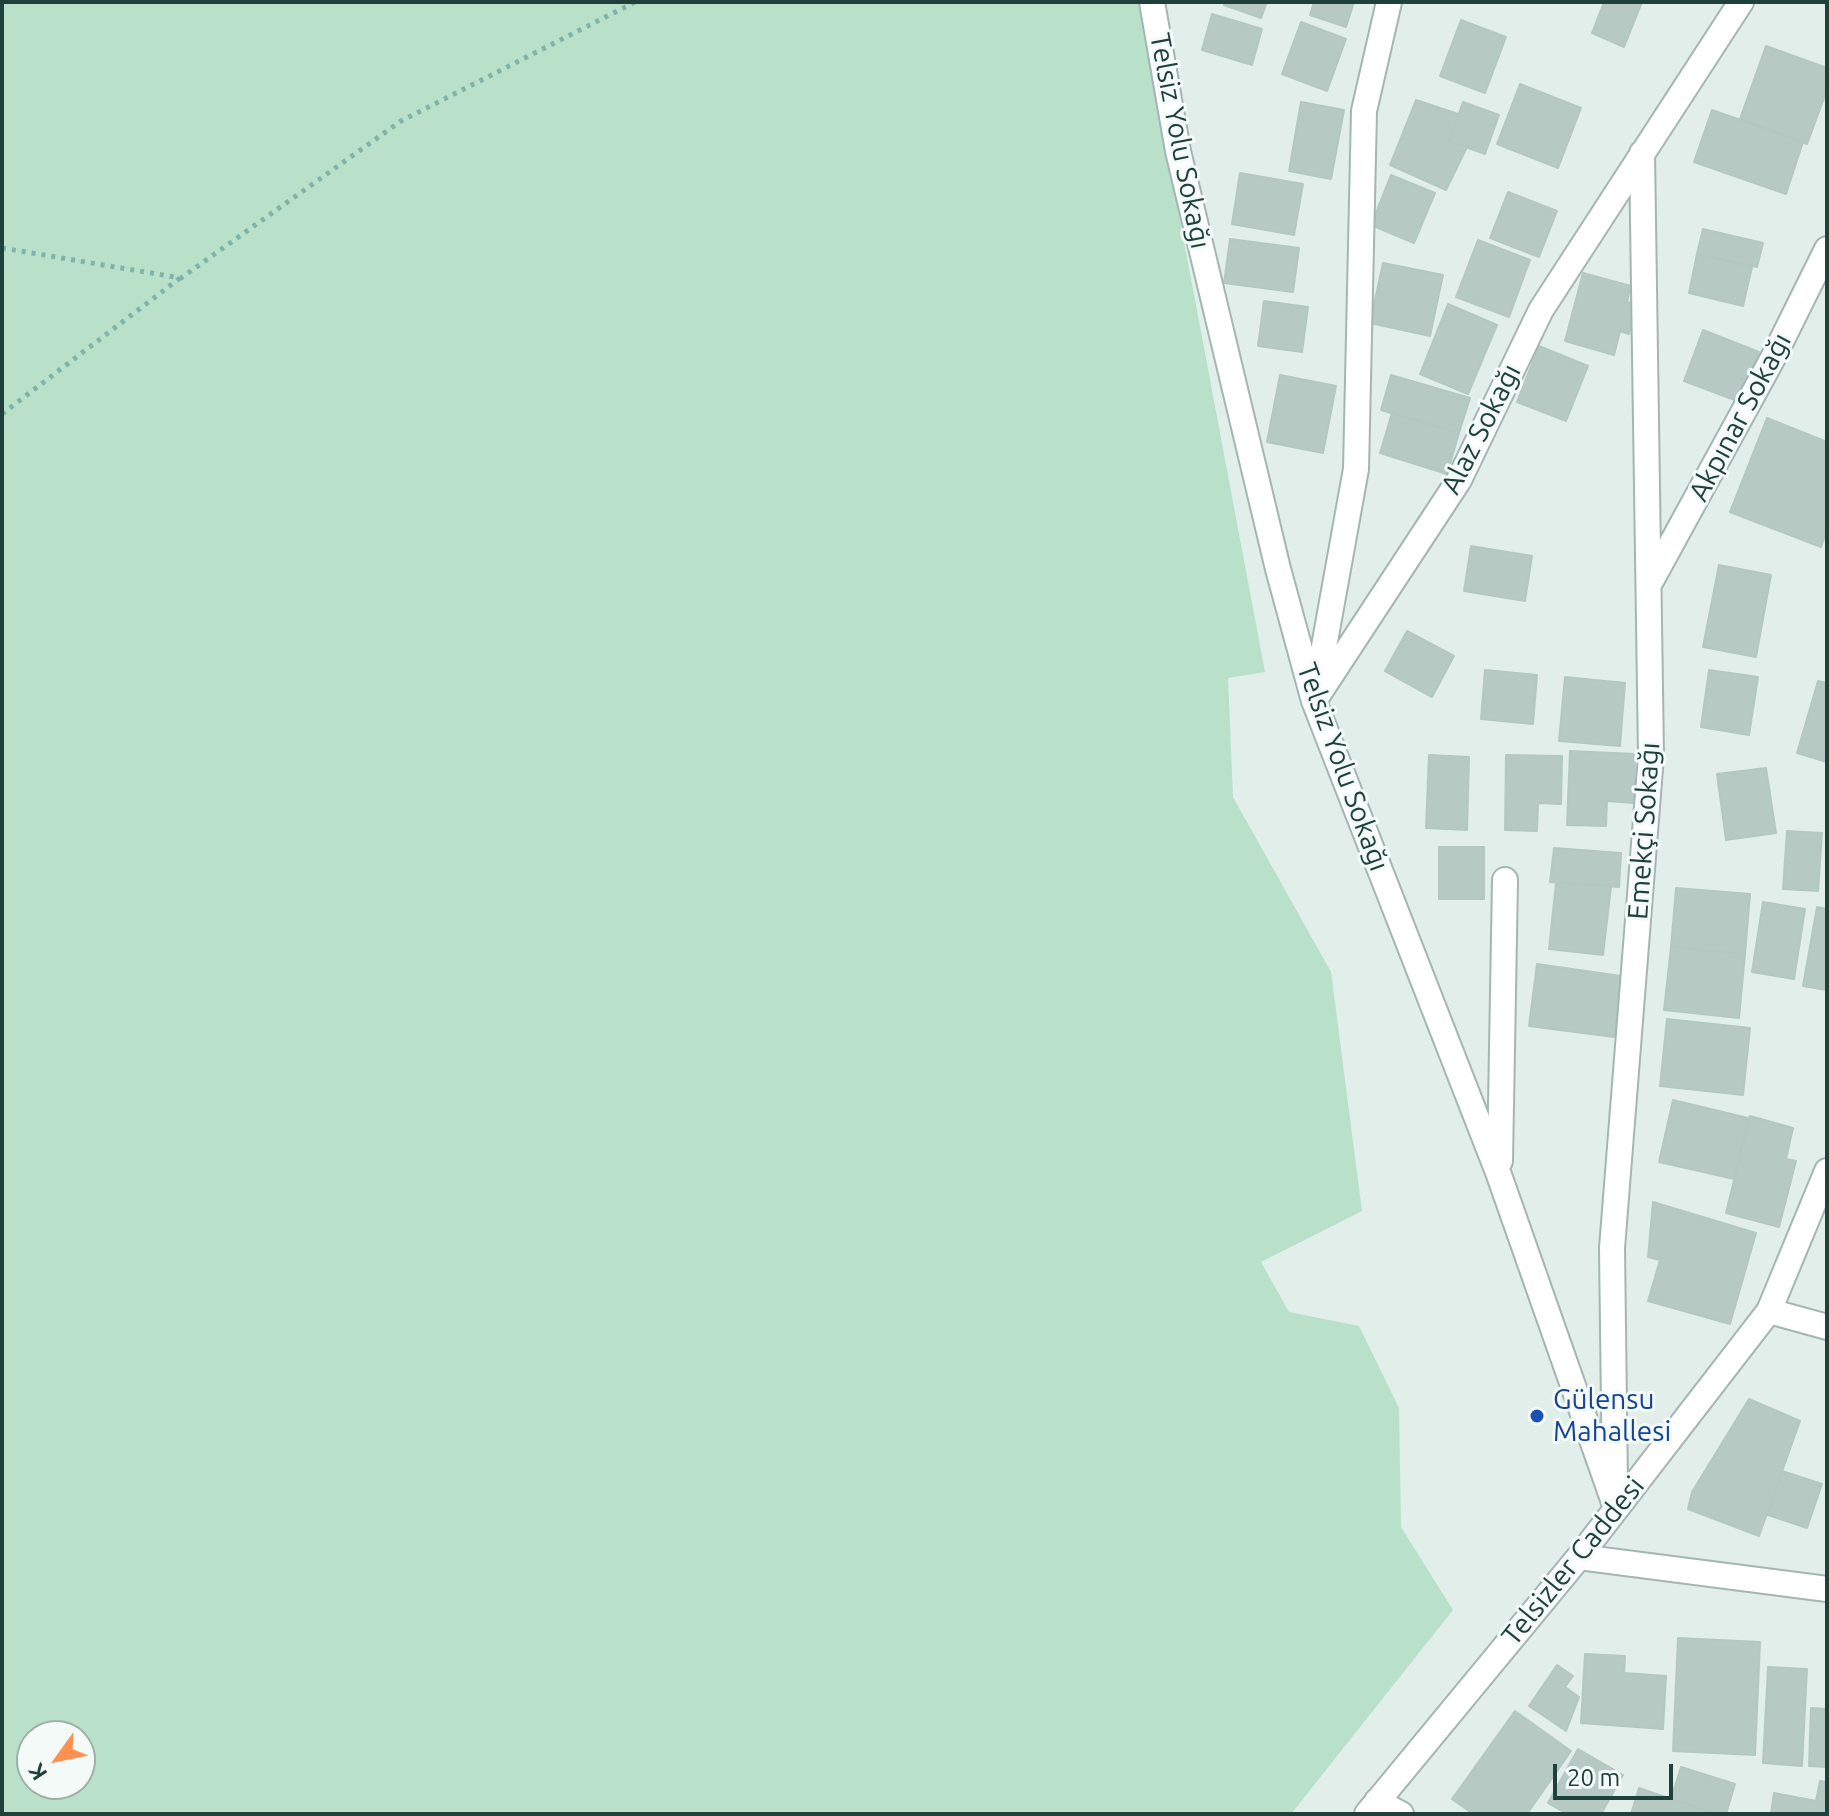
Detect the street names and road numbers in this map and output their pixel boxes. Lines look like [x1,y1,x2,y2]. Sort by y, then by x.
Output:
street label: Telsiz Yolu Sokağı [1143,30,1217,252]
street label: Akpınar Sokağı [1682,327,1798,507]
street label: Alaz Sokağı [1434,358,1528,500]
street label: Telsiz Yolu Sokağı [1290,658,1396,876]
street label: Emekçi Sokağı [1621,741,1667,921]
street label: Telsizler Caddesi [1495,1470,1651,1652]

